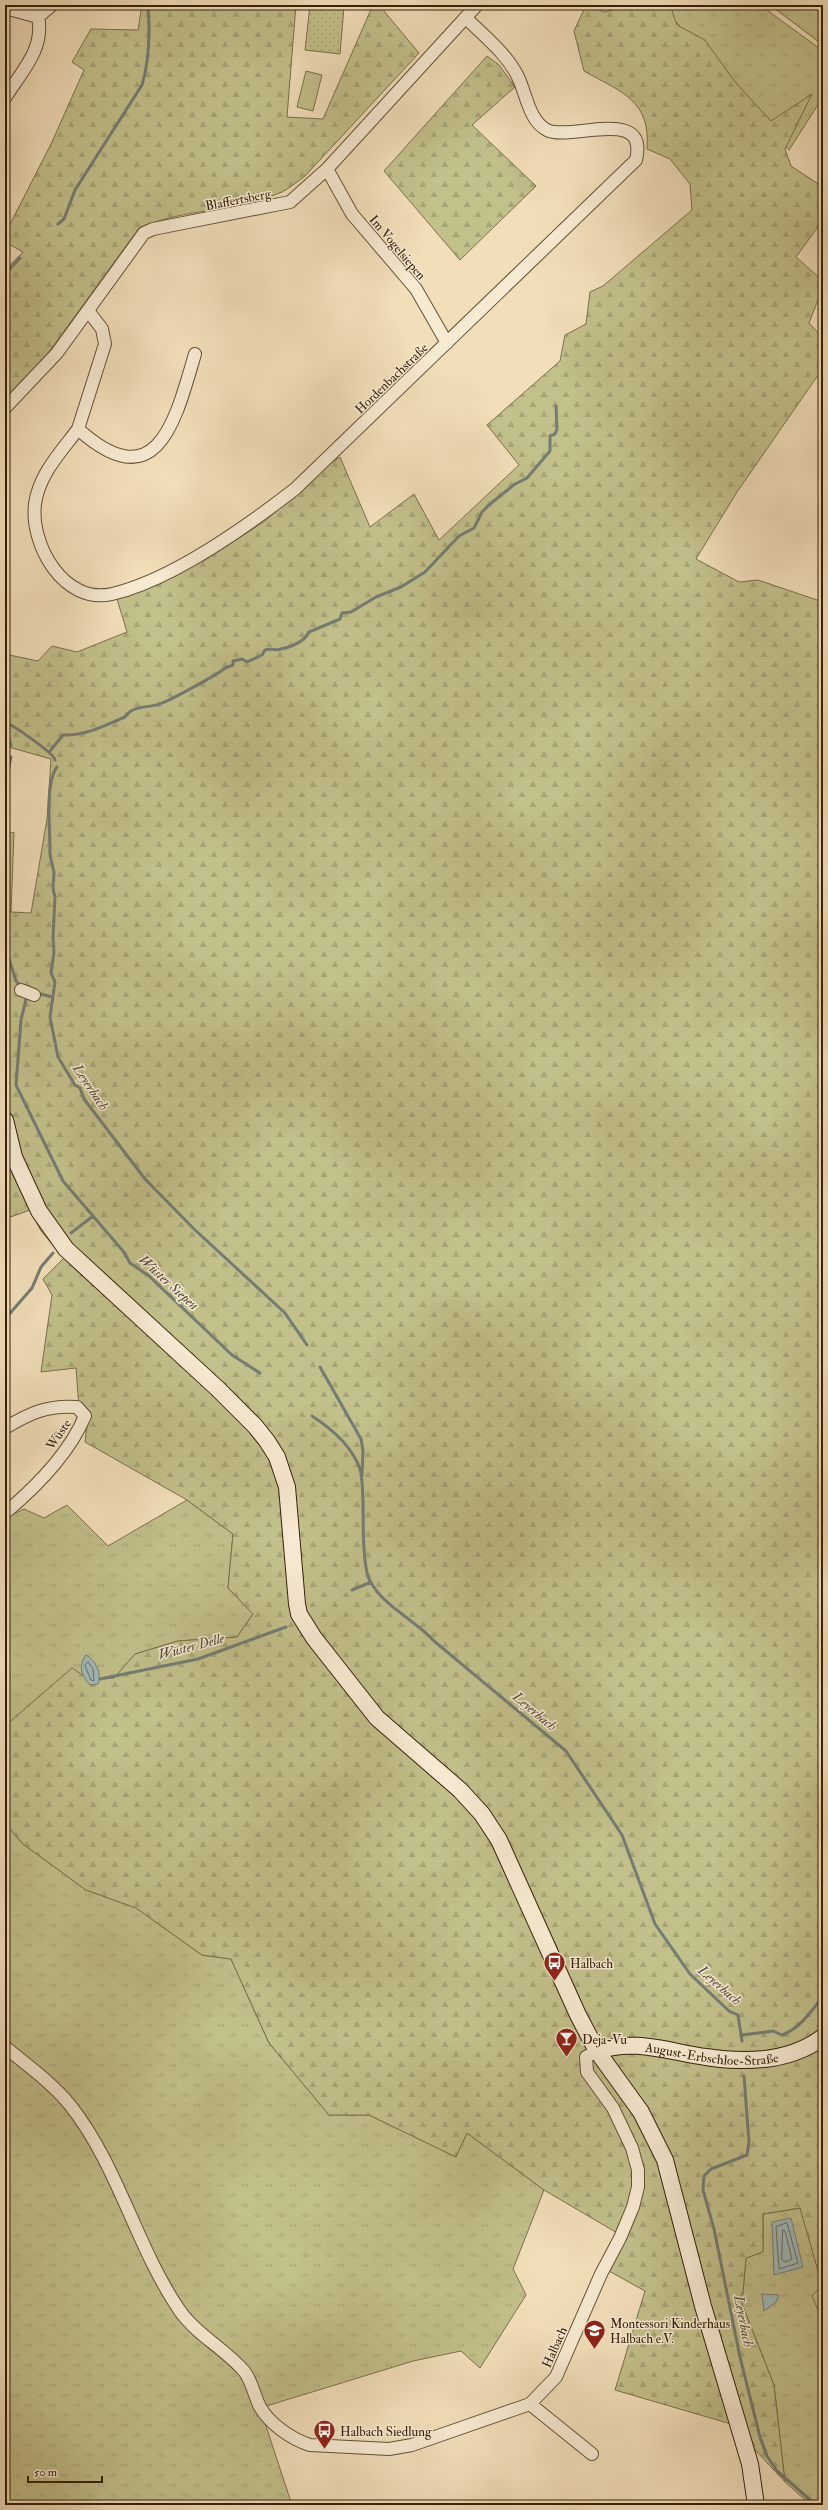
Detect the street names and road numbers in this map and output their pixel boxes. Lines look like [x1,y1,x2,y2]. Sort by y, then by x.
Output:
street label: Blaffertsberg [204,186,273,214]
street label: Im Vogelsiepen [365,212,429,284]
street label: Hordenbachstraße [352,340,432,417]
street label: Wüste [42,1416,75,1454]
street label: August-Erbschloe-Straße [643,2039,780,2069]
street label: Halbach [539,2324,571,2370]

